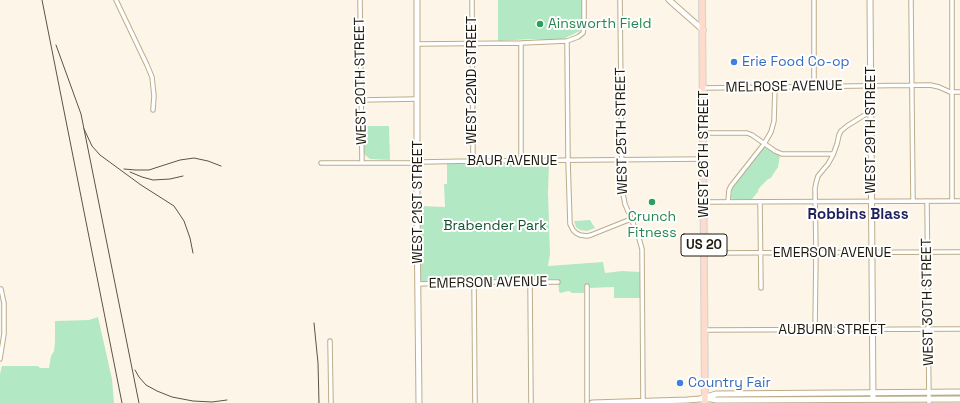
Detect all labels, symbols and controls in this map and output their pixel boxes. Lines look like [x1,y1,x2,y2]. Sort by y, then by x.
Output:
street label: WEST 22ND STREET [464,16,480,144]
place label: Ainsworth Field [548,16,651,32]
street label: WEST 20TH STREET [351,17,371,145]
marker: Ainsworth Field [535,19,545,29]
place label: Erie Food Co-op [742,54,850,70]
marker: Erie Food Co-op [729,57,739,67]
street label: WEST 29TH STREET [863,66,879,194]
street label: WEST 25TH STREET [612,67,632,195]
street label: MELROSE AVENUE [725,78,843,96]
street label: WEST 26TH STREET [696,90,712,218]
street label: WEST 21ST STREET [410,140,426,264]
street label: BAUR AVENUE [467,153,557,169]
marker: Crunch Fitness [647,197,657,207]
district label: Robbins Blass [808,206,908,224]
place label: Crunch Fitness [627,209,677,242]
park label: Brabender Park [443,218,547,234]
road number: US 20 [681,234,727,256]
street label: WEST 30TH STREET [918,238,938,366]
street label: EMERSON AVENUE [773,245,891,261]
street label: EMERSON AVENUE [429,274,547,292]
street label: AUBURN STREET [778,322,886,338]
place label: Country Fair [688,375,771,391]
marker: Country Fair [675,378,685,388]

